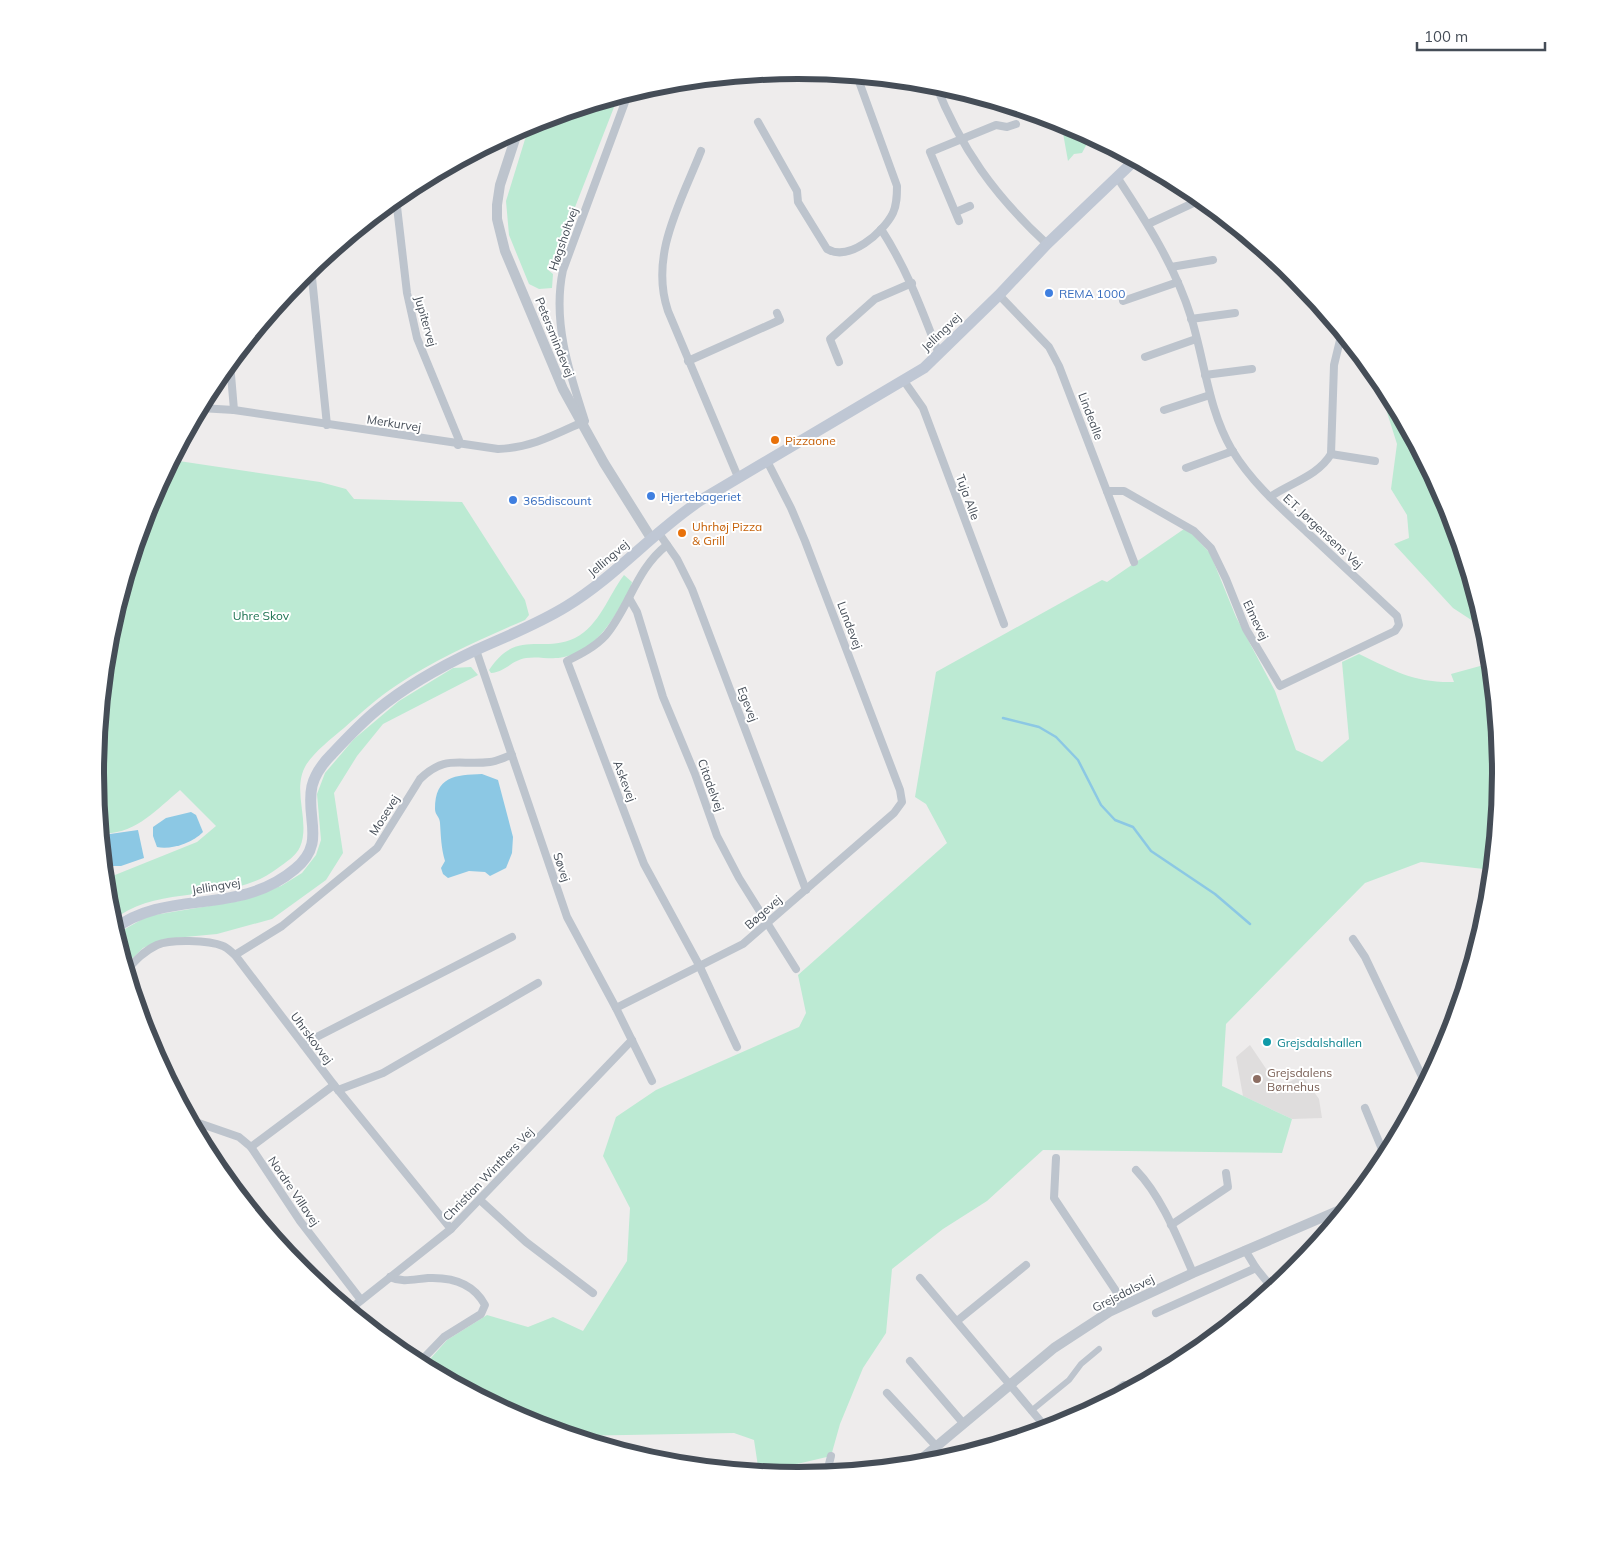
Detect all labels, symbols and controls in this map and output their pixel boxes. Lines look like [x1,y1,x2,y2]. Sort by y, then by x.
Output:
scale bar [1417,20,1544,52]
text: 100 m [1424,27,1468,46]
street label: Høgsholtvej [545,205,581,273]
place label: REMA 1000 [1059,286,1125,301]
marker: REMA 1000 [1043,287,1055,299]
street label: Jupitervej [412,294,440,348]
street label: Petersmindevej [532,295,578,379]
street label: Jellingvej [918,309,964,354]
street label: Lindealle [1075,390,1107,442]
street label: Merkurvej [366,411,422,435]
place label: Pizzaone [785,433,836,448]
marker: Pizzaone [769,434,781,446]
street label: Tuja Alle [953,472,983,522]
place label: Hjertebageriet [661,489,741,504]
marker: Hjertebageriet [645,490,657,502]
street label: E.T. Jørgensens Vej [1280,490,1366,572]
place label: 365discount [523,493,591,508]
marker: 365discount [507,494,519,506]
place label: Uhrhøj Pizza & Grill [692,519,762,548]
marker: Uhrhøj Pizza & Grill [676,527,688,539]
street label: Jellingvej [584,536,632,579]
street label: Elmevej [1240,598,1272,643]
street label: Lundevej [834,599,866,651]
park label: Uhre Skov [233,608,290,623]
street label: Egevej [734,684,762,724]
street label: Citadelvej [695,757,727,813]
street label: Askevej [610,758,640,804]
street label: Mosevej [366,792,402,838]
street label: Søvej [550,850,574,884]
street label: Jellingvej [191,875,242,897]
street label: Bøgevej [741,892,785,932]
street label: Uhrskovvej [288,1009,336,1067]
place label: Grejsdalshallen [1277,1035,1362,1050]
marker: Grejsdalshallen [1261,1036,1273,1048]
place label: Grejsdalens Børnehus [1267,1065,1332,1094]
marker: Grejsdalens Børnehus [1251,1073,1263,1085]
street label: Christian Winthers Vej [439,1124,537,1224]
street label: Nordre Villavej [265,1153,323,1229]
street label: Grejsdalsvej [1090,1271,1156,1315]

